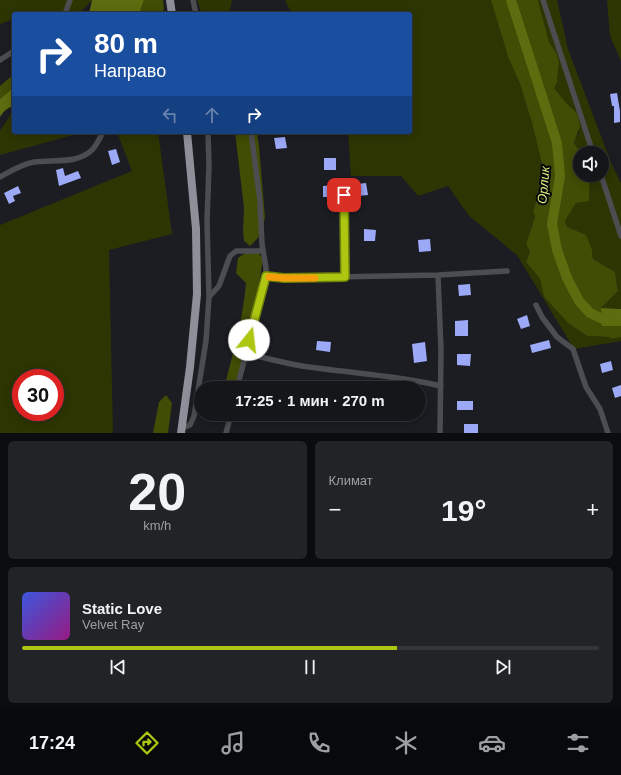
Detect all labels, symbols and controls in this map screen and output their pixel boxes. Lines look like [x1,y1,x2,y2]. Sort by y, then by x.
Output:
icon: right [28,28,80,80]
text: 80 m [94,28,158,59]
text: Направо [94,61,166,81]
icon: left [159,104,181,126]
icon: ahead [201,104,223,126]
icon: right [243,104,265,126]
map controls [573,146,609,182]
button: sound [573,146,609,182]
water label: Орлик [534,165,553,205]
pin [327,178,361,212]
icon: arrive [333,184,355,206]
position arrow [228,319,270,361]
speed limit sign: 30 [12,369,64,421]
text: 17:25 · 1 мин · 270 m [235,392,385,409]
text: 20 [128,463,186,521]
text: Климат [329,473,373,488]
text: 19° [441,494,486,527]
text: − [329,497,341,522]
text: + [586,497,599,522]
text: km/h [143,518,171,533]
text: Static Love [82,600,162,617]
text: Velvet Ray [82,617,144,632]
icon: previous [107,656,129,678]
icon: pause [299,656,321,678]
icon: next [492,656,514,678]
icon: directions [133,729,161,757]
icon: music [219,729,247,757]
icon: phone [305,729,333,757]
icon: climate [392,729,420,757]
icon: car [478,729,506,757]
icon: filters [564,729,592,757]
text: 17:24 [29,733,75,753]

